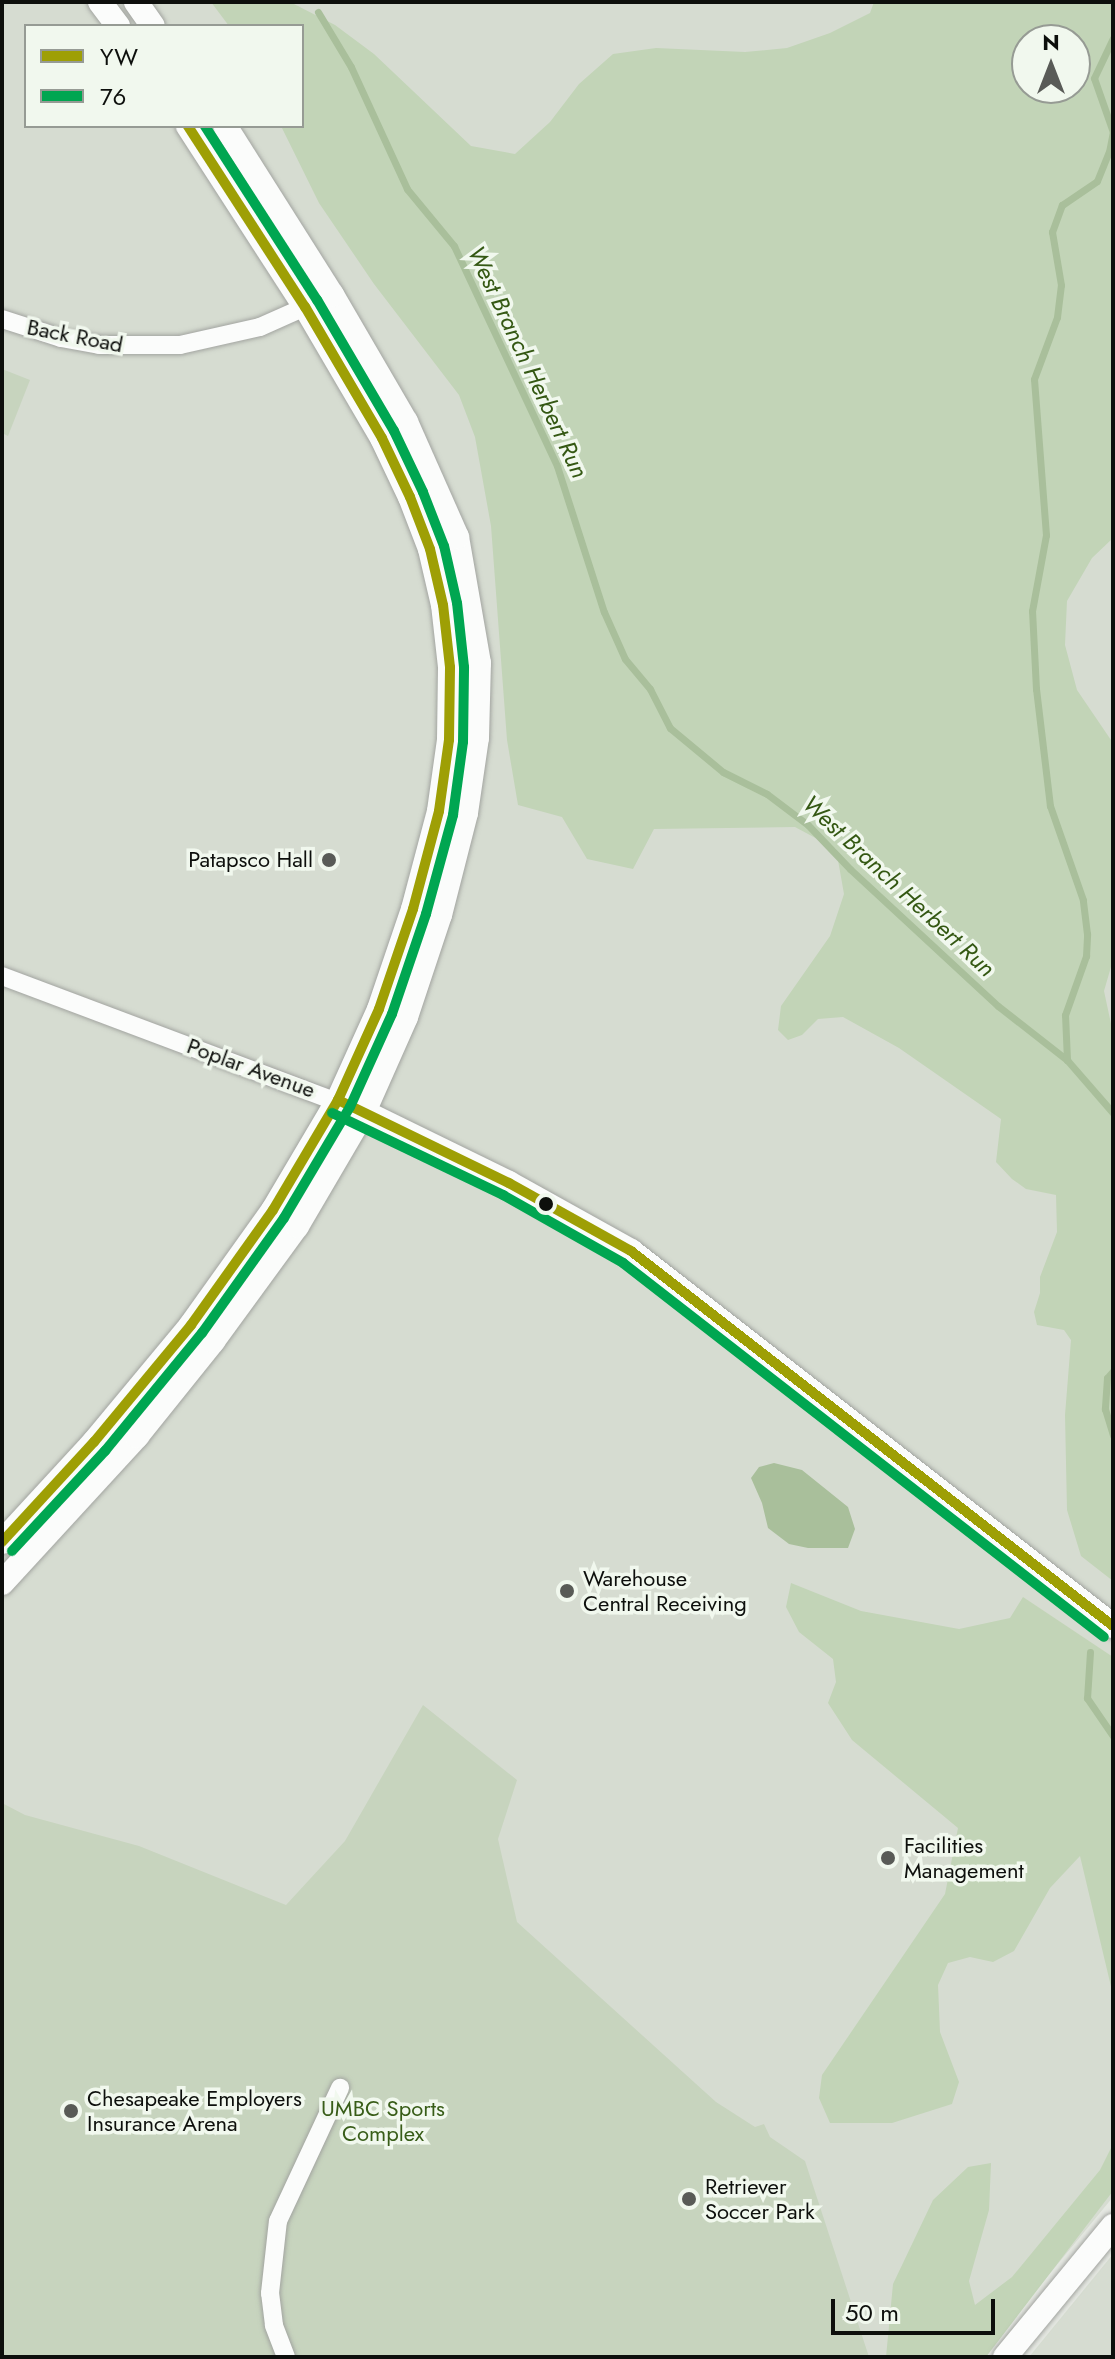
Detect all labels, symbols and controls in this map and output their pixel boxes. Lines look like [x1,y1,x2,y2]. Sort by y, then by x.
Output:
legend [24,24,304,128]
north arrow [1011,24,1091,104]
text: N [1042,26,1060,58]
text: YW [100,39,138,74]
text: 76 [100,79,126,114]
water label: West Branch Herbert Run [462,241,594,483]
street label: Back Road [25,314,125,358]
water label: West Branch Herbert Run [797,789,1001,983]
place label: Patapsco Hall [188,847,313,873]
marker: Patapsco Hall [320,851,338,869]
street label: Poplar Avenue [183,1033,319,1103]
unlabelled marker [538,1196,554,1212]
place label: Warehouse Central Receiving [583,1565,747,1616]
marker: Warehouse Central Receiving [558,1582,576,1600]
place label: Facilities Management [904,1832,1024,1884]
marker: Facilities Management [879,1849,897,1867]
place label: Chesapeake Employers Insurance Arena [87,2085,302,2136]
park label: UMBC Sports Complex [321,2095,445,2146]
marker: Chesapeake Employers Insurance Arena [62,2102,80,2120]
place label: Retriever Soccer Park [705,2173,815,2224]
marker: Retriever Soccer Park [680,2190,698,2208]
scale bar [835,2283,999,2333]
text: 50 m [845,2295,899,2330]

